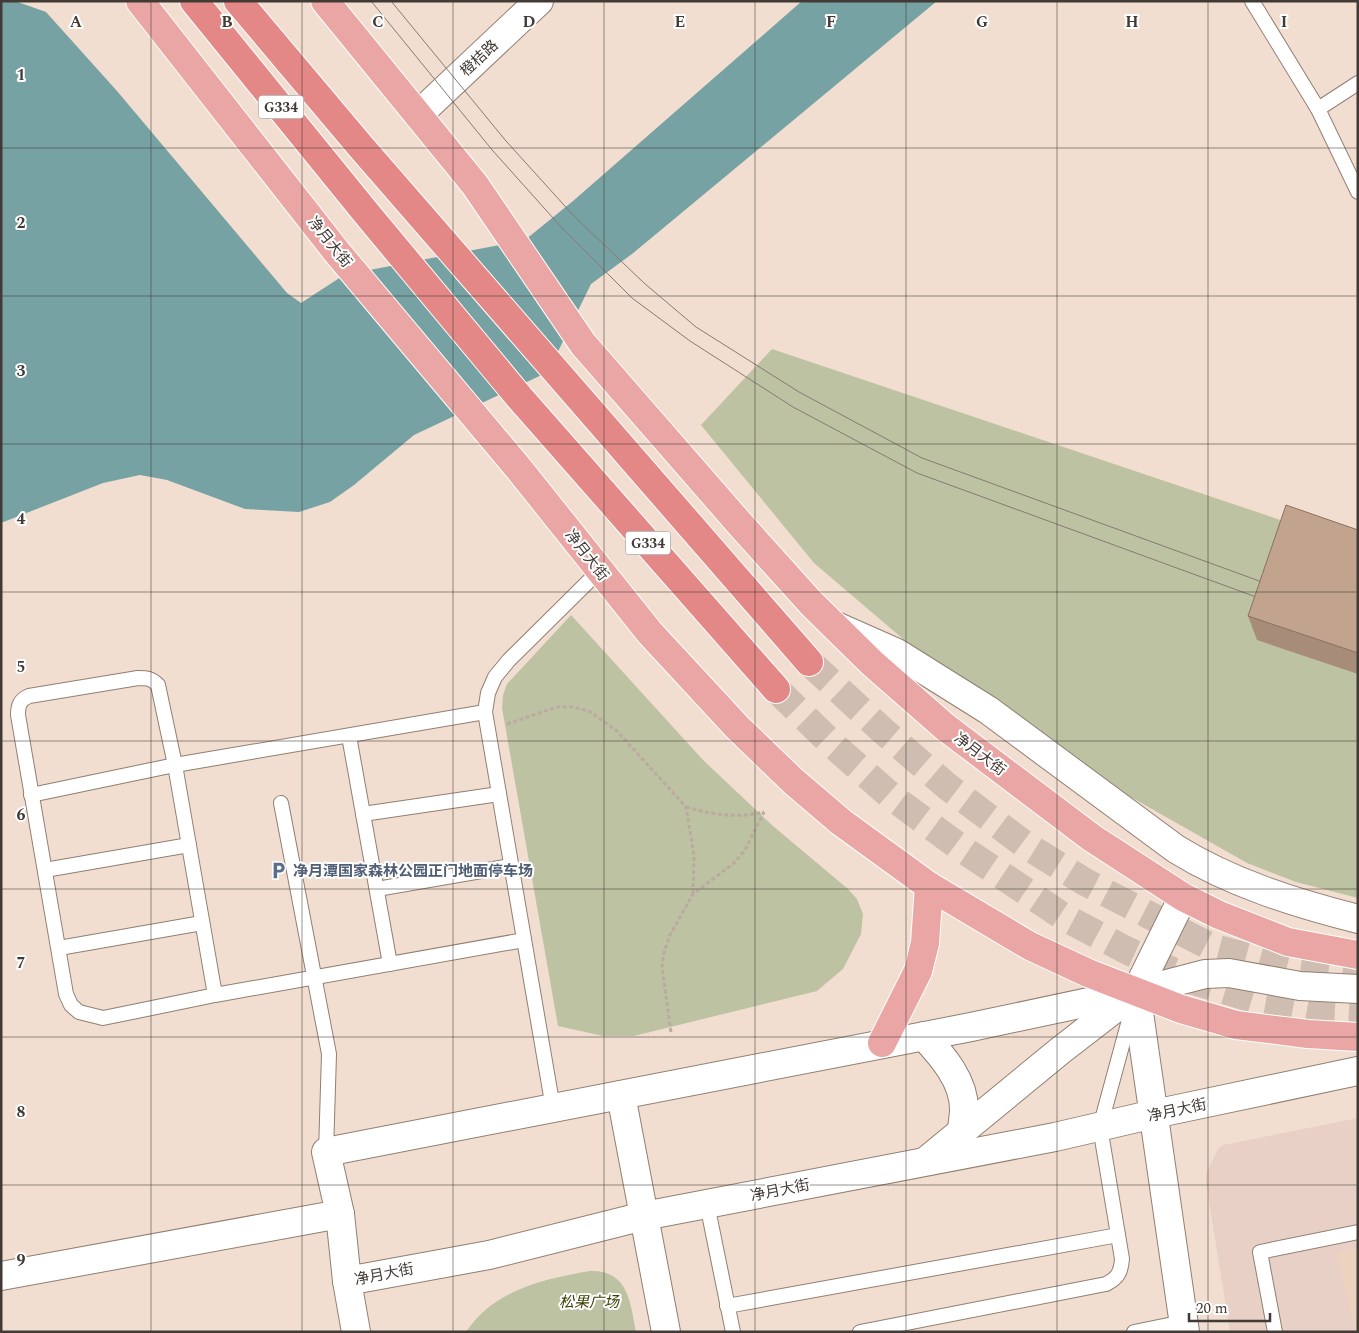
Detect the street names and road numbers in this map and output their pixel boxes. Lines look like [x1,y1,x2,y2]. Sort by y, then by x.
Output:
street label: 橙桔路 [455,35,504,82]
road number: G334 [258,95,304,118]
street label: 净月大街 [302,212,357,273]
street label: 净月大街 [559,525,614,586]
road number: G334 [626,532,670,554]
street label: 净月大街 [949,727,1011,782]
street label: 净月大街 [1145,1093,1209,1128]
street label: 净月大街 [748,1173,812,1208]
street label: 净月大街 [352,1257,416,1292]

